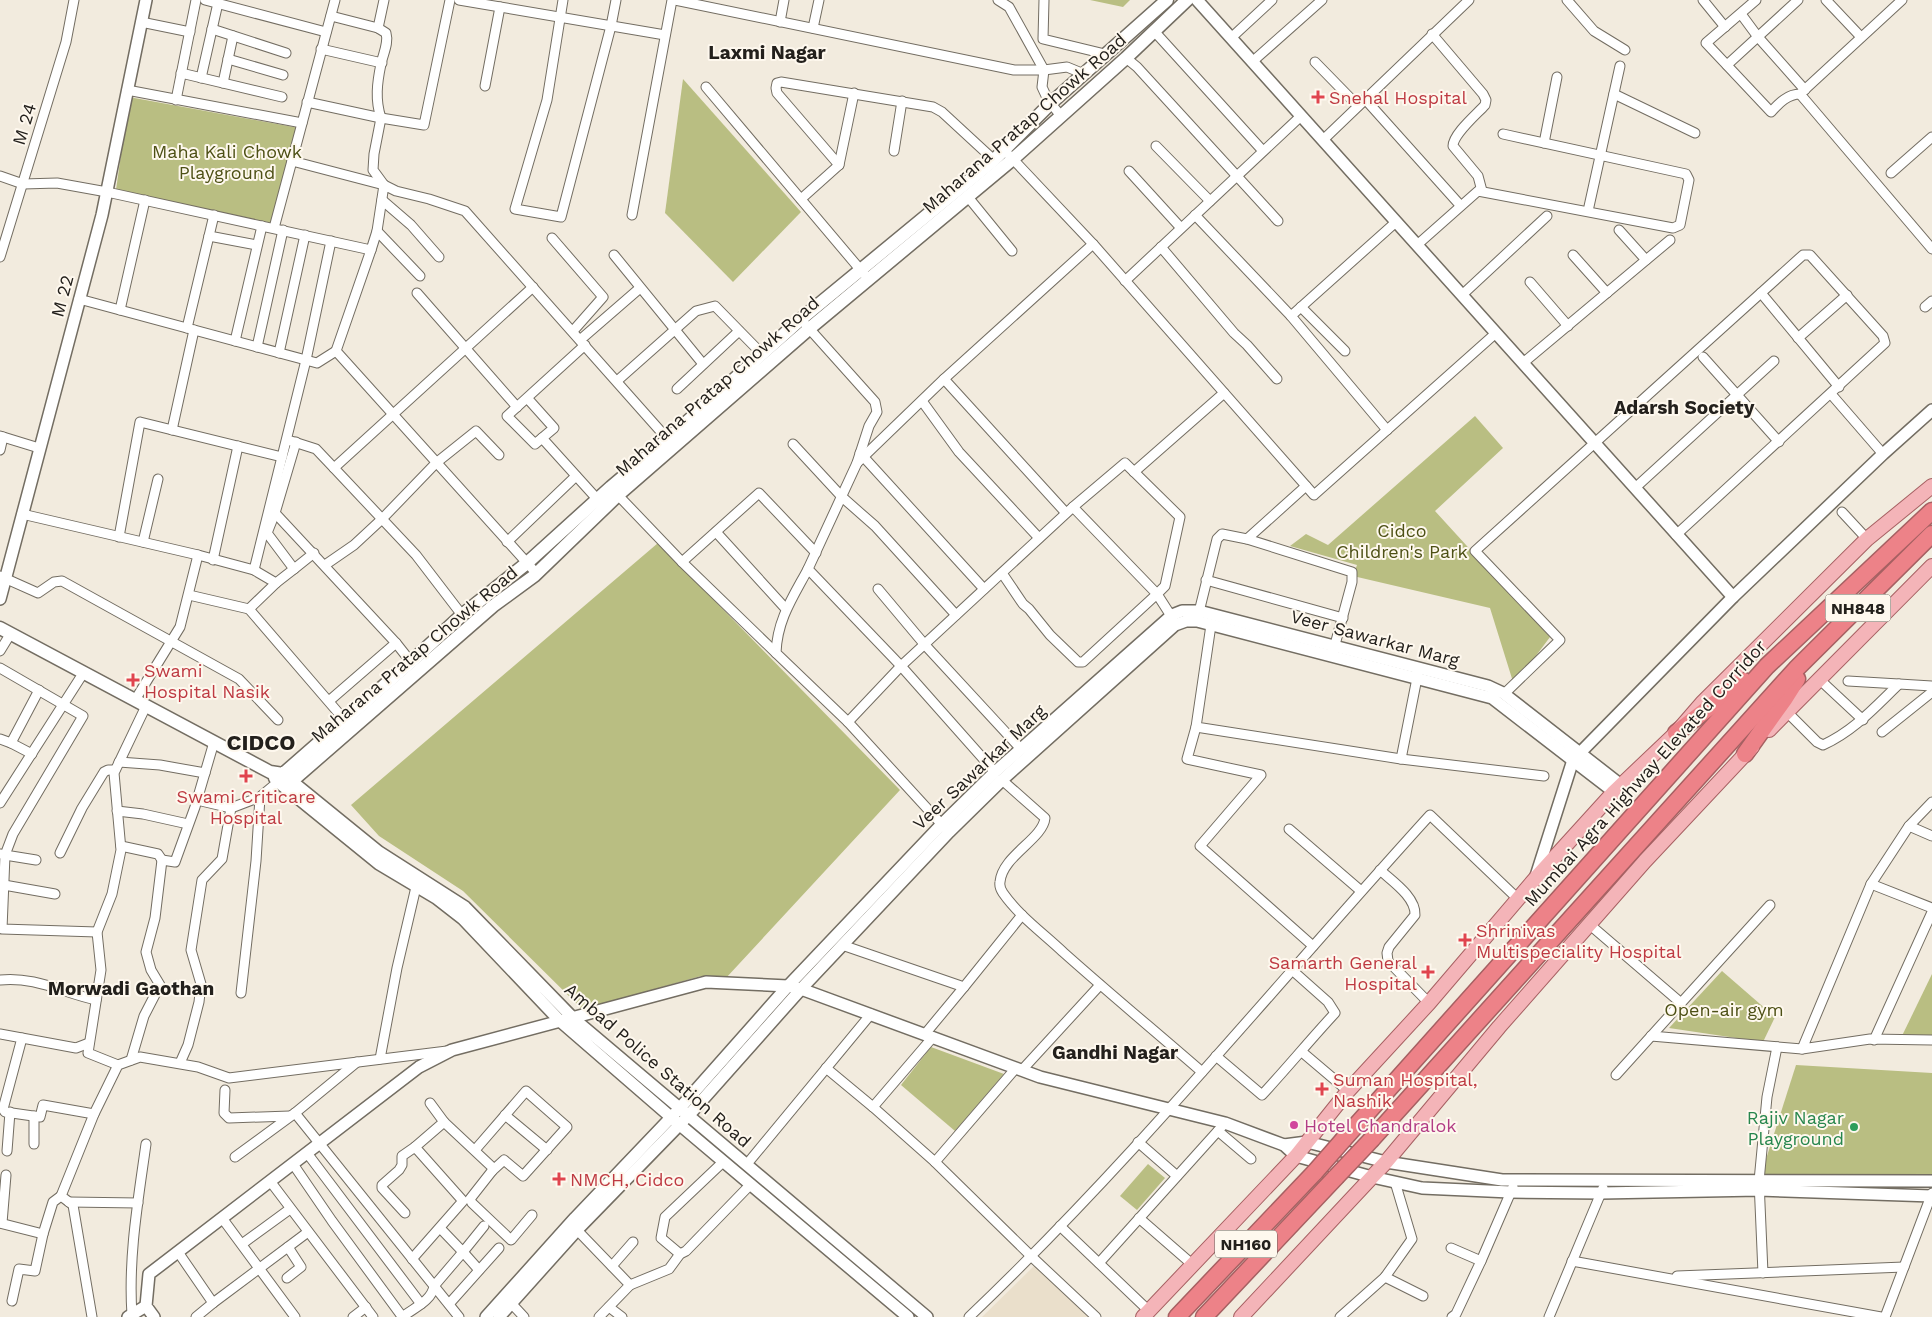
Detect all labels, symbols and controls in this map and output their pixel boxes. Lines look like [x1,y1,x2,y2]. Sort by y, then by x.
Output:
street label: Maharana Pratap Chowk Road [918,29,1130,217]
district label: Laxmi Nagar [708,41,827,64]
place label: Snehal Hospital [1329,87,1467,108]
marker: Snehal Hospital [1311,90,1325,104]
street label: M 24 [8,101,40,147]
park label: Maha Kali Chowk Playground [152,141,302,183]
street label: M 22 [46,273,78,319]
street label: Maharana Pratap Chowk Road [611,292,823,480]
district label: Adarsh Society [1614,396,1755,419]
park label: Cidco Children's Park [1336,520,1468,562]
street label: Maharana Pratap Chowk Road [306,561,522,747]
road number: NH848 [1826,594,1890,622]
street label: Veer Sawarkar Marg [1288,605,1462,671]
street label: Mumbai Agra Highway Elevated Corridor [1520,635,1770,911]
place label: Swami Hospital Nasik [144,660,270,702]
marker: Swami Hospital Nasik [126,673,140,687]
street label: Veer Sawarkar Marg [908,700,1050,834]
district label: CIDCO [227,730,295,755]
marker: Swami Criticare Hospital [239,769,253,783]
place label: Swami Criticare Hospital [176,786,316,828]
place label: Shrinivas Multispeciality Hospital [1476,920,1682,962]
marker: Shrinivas Multispeciality Hospital [1458,933,1472,947]
place label: Samarth General Hospital [1269,952,1417,994]
marker: Samarth General Hospital [1421,965,1435,979]
district label: Morwadi Gaothan [48,977,214,1000]
street label: Ambad Police Station Road [561,978,755,1152]
park label: Open-air gym [1664,999,1784,1020]
district label: Gandhi Nagar [1052,1041,1179,1064]
place label: Suman Hospital, Nashik [1333,1069,1478,1111]
marker: Suman Hospital, Nashik [1315,1082,1329,1096]
place label: Rajiv Nagar Playground [1747,1107,1844,1149]
place label: Hotel Chandralok [1304,1115,1457,1136]
marker: Hotel Chandralok [1288,1119,1300,1131]
marker: Rajiv Nagar Playground [1848,1121,1860,1133]
place label: NMCH, Cidco [570,1169,684,1190]
marker: NMCH, Cidco [552,1172,566,1186]
road number: NH160 [1215,1230,1277,1258]

